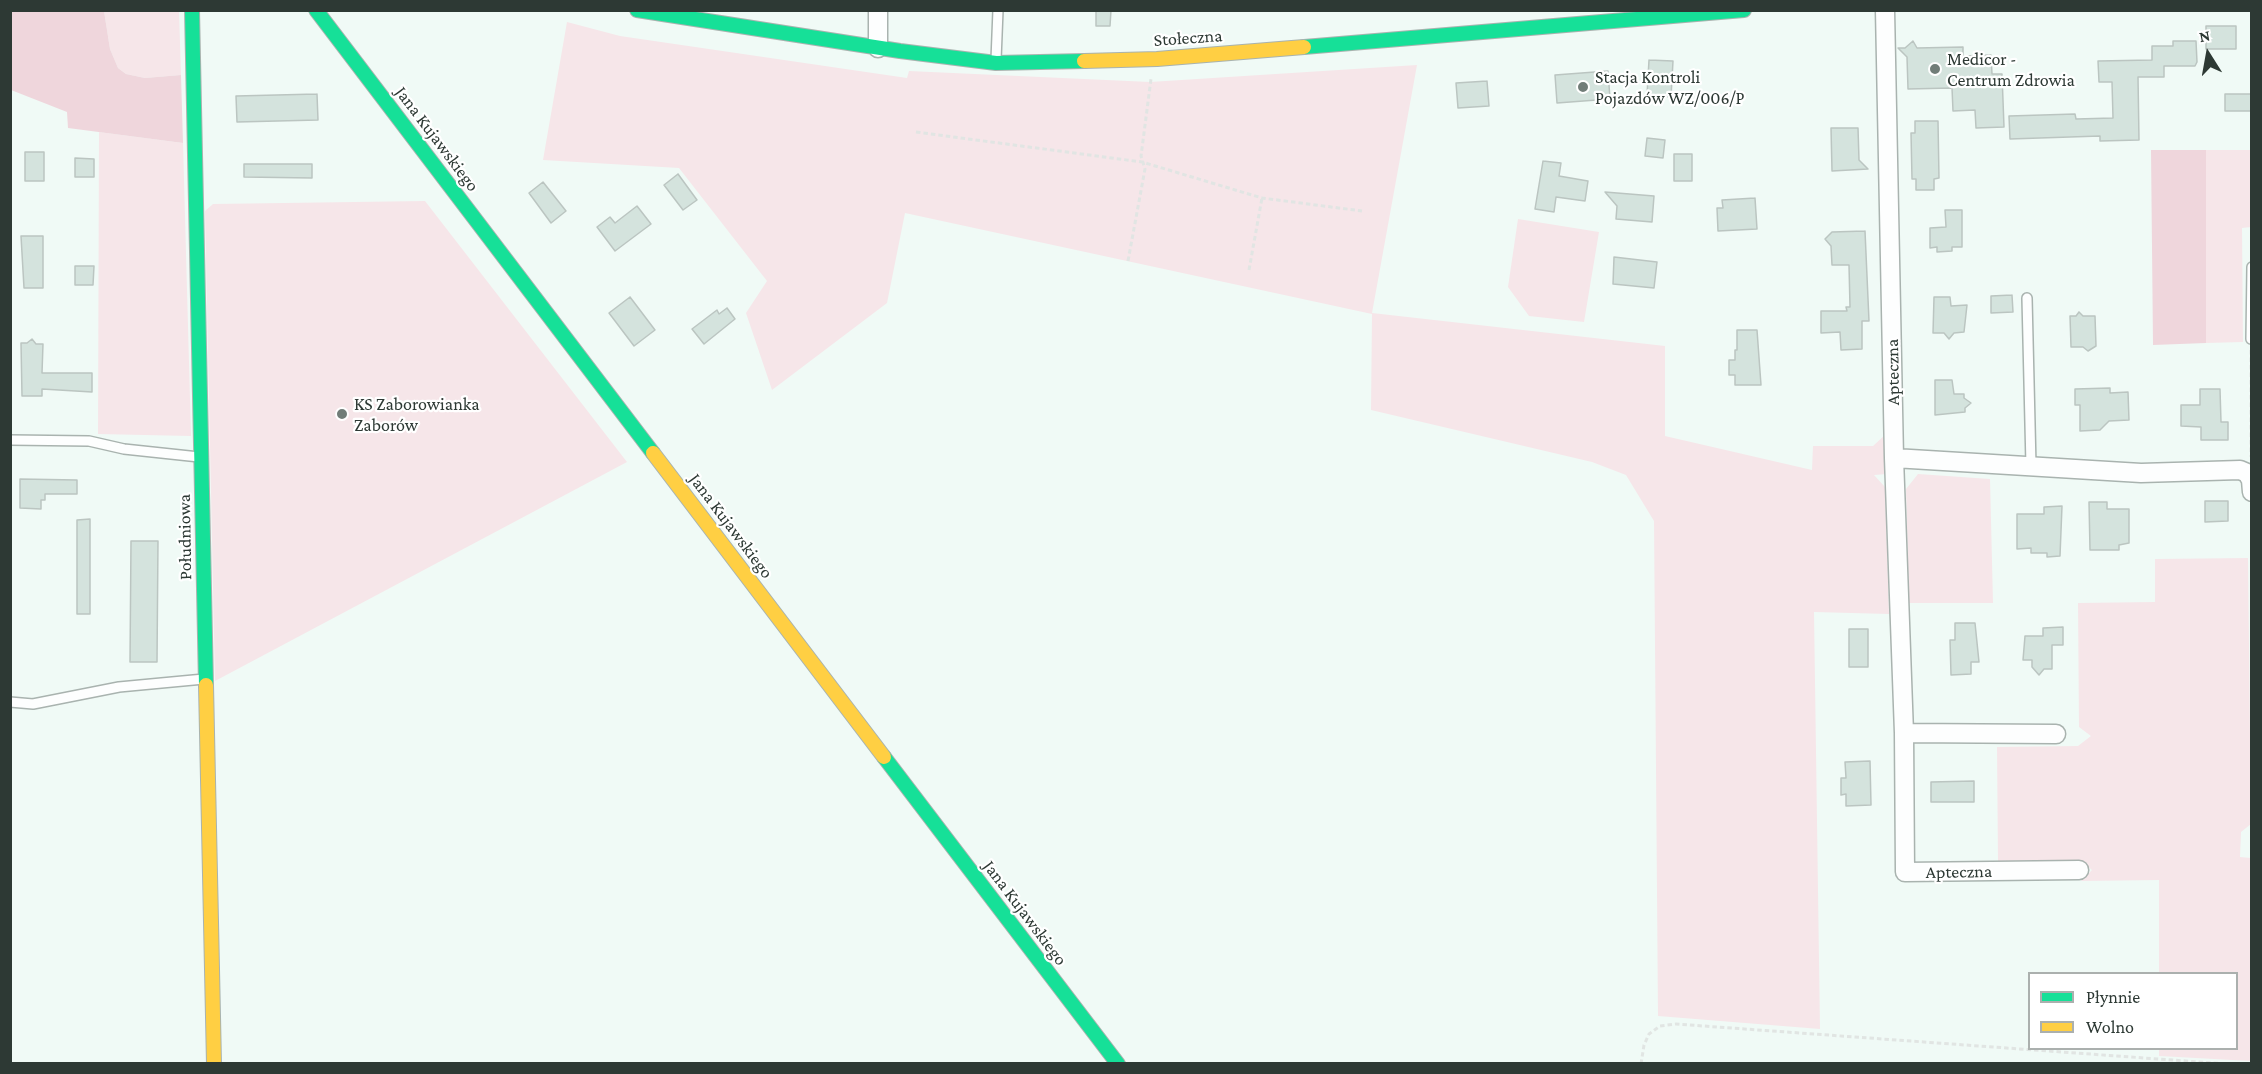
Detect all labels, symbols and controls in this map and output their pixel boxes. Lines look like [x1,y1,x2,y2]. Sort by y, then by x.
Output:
north arrow [2178,24,2238,84]
street label: Stołeczna [1153,25,1223,51]
text: N [2197,26,2211,45]
place label: Medicor - Centrum Zdrowia [1947,48,2075,90]
marker: Medicor - Centrum Zdrowia [1928,62,1942,76]
place label: Stacja Kontroli Pojazdów WZ/006/P [1595,66,1744,109]
marker: Stacja Kontroli Pojazdów WZ/006/P [1576,80,1590,94]
street label: Jana Kujawskiego [390,82,484,196]
street label: Apteczna [1882,339,1904,405]
place label: KS Zaborowianka Zaborów [354,393,480,436]
marker: KS Zaborowianka Zaborów [335,407,349,421]
street label: Jana Kujawskiego [684,469,778,583]
street label: Południowa [173,494,197,580]
street label: Jana Kujawskiego [978,856,1072,970]
street label: Apteczna [1926,861,1992,883]
legend [2028,972,2238,1050]
text: Płynnie [2086,987,2140,1007]
text: Wolno [2086,1017,2134,1037]

